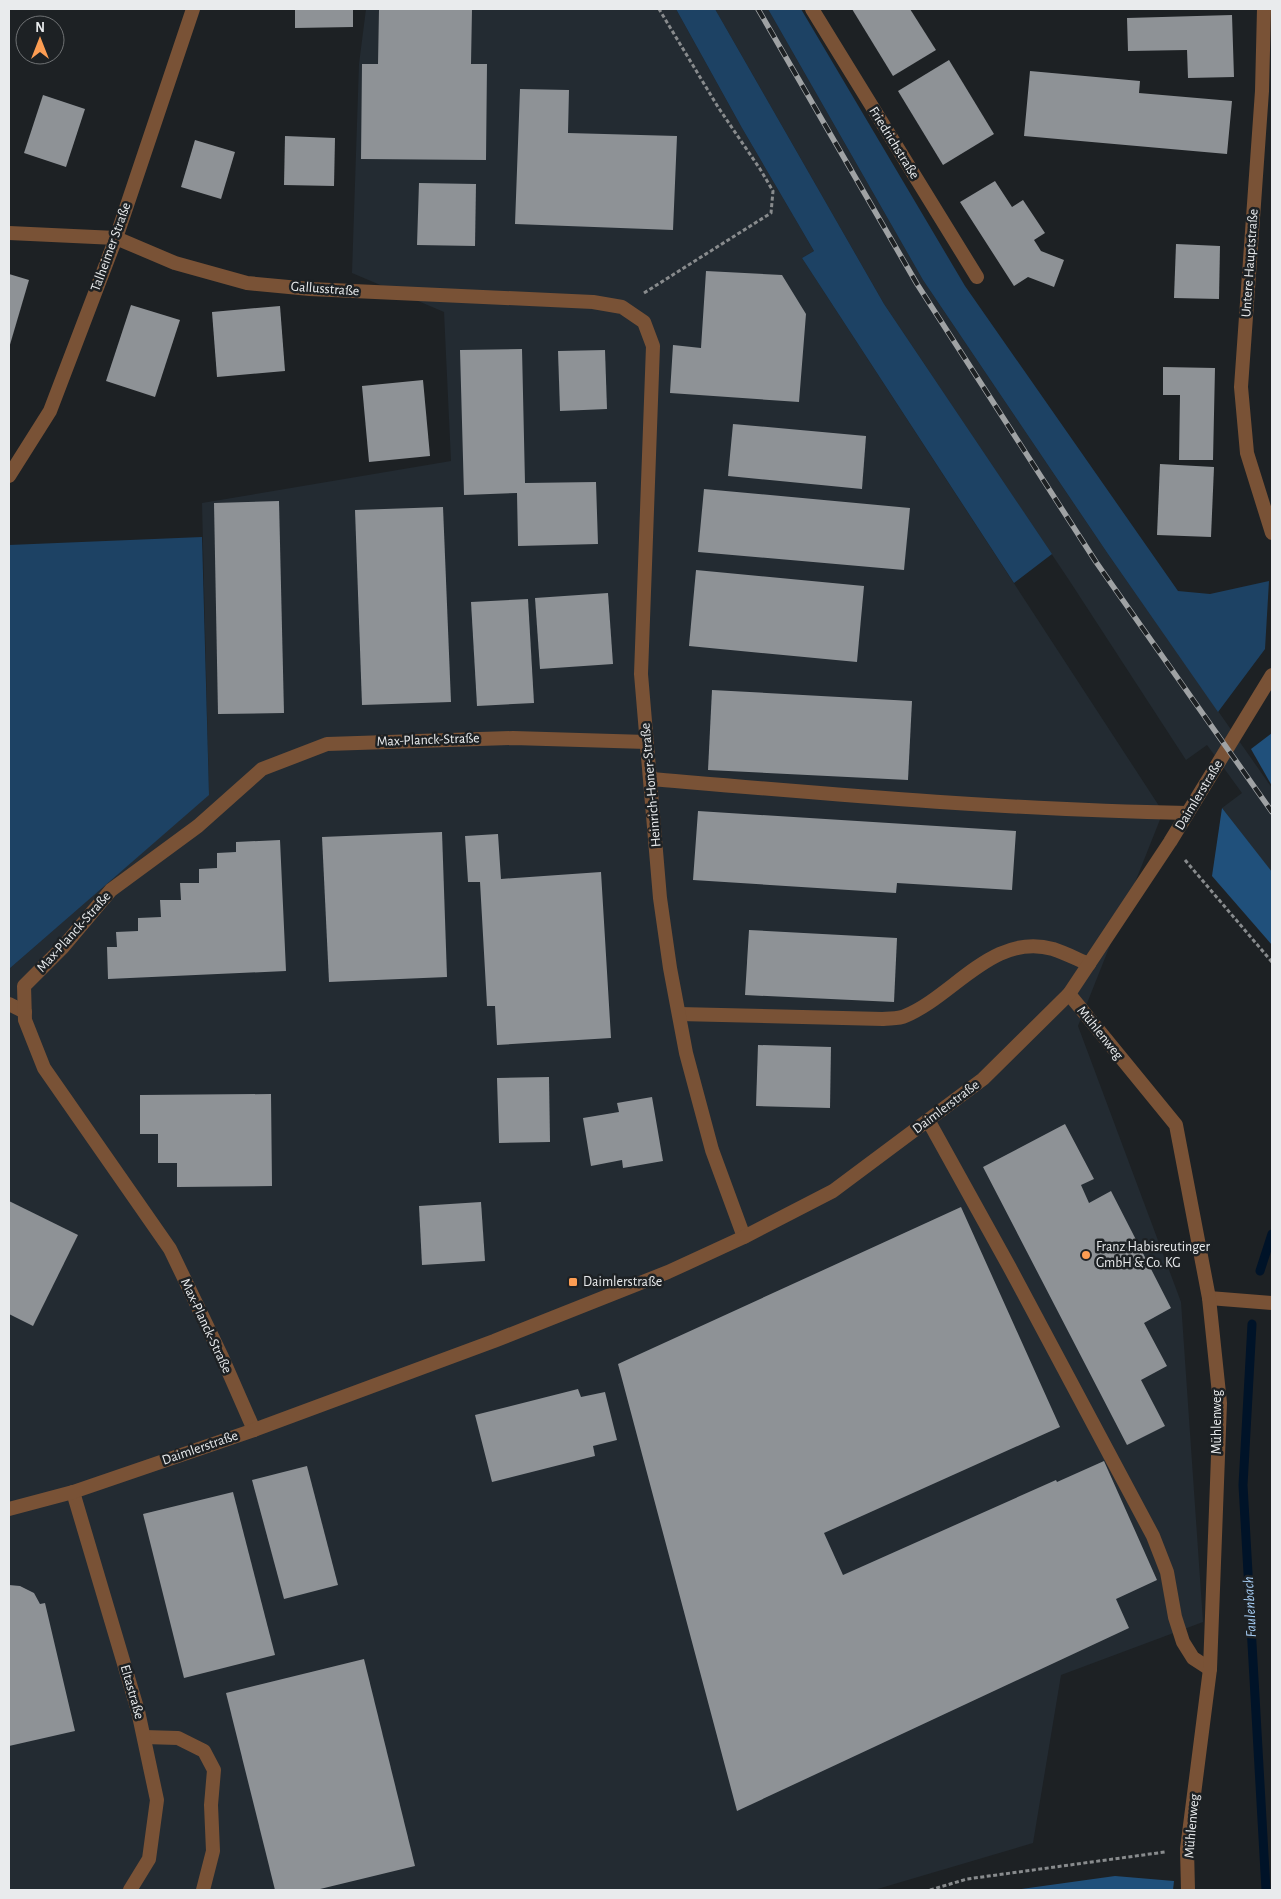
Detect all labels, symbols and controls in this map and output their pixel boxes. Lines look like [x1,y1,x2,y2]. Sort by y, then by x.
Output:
north arrow [15,15,65,65]
text: N [35,21,45,35]
street label: Friedrichstraße [866,104,922,182]
street label: Talheimer Straße [88,201,134,293]
street label: Untere Hauptstraße [1239,208,1261,318]
street label: Gallusstraße [290,280,360,298]
street label: Heinrich-Honer-Straße [639,722,663,848]
street label: Max-Planck-Straße [376,731,480,749]
street label: Daimlerstraße [1173,757,1225,833]
street label: Max-Planck-Straße [34,889,114,975]
street label: Mühlenweg [1074,1004,1126,1063]
street label: Daimlerstraße [910,1078,982,1136]
place label: Franz Habisreutinger GmbH & Co. KG [1096,1240,1211,1270]
marker: Franz Habisreutinger GmbH & Co. KG [1080,1249,1092,1261]
place label: Daimlerstraße [583,1275,662,1289]
street label: Max-Planck-Straße [178,1276,234,1376]
marker: Daimlerstraße [567,1276,579,1288]
street label: Mühlenweg [1210,1390,1224,1454]
street label: Daimlerstraße [160,1428,240,1468]
water label: Faulenbach [1241,1576,1259,1638]
street label: Eltastraße [118,1663,146,1721]
street label: Mühlenweg [1182,1793,1202,1859]

